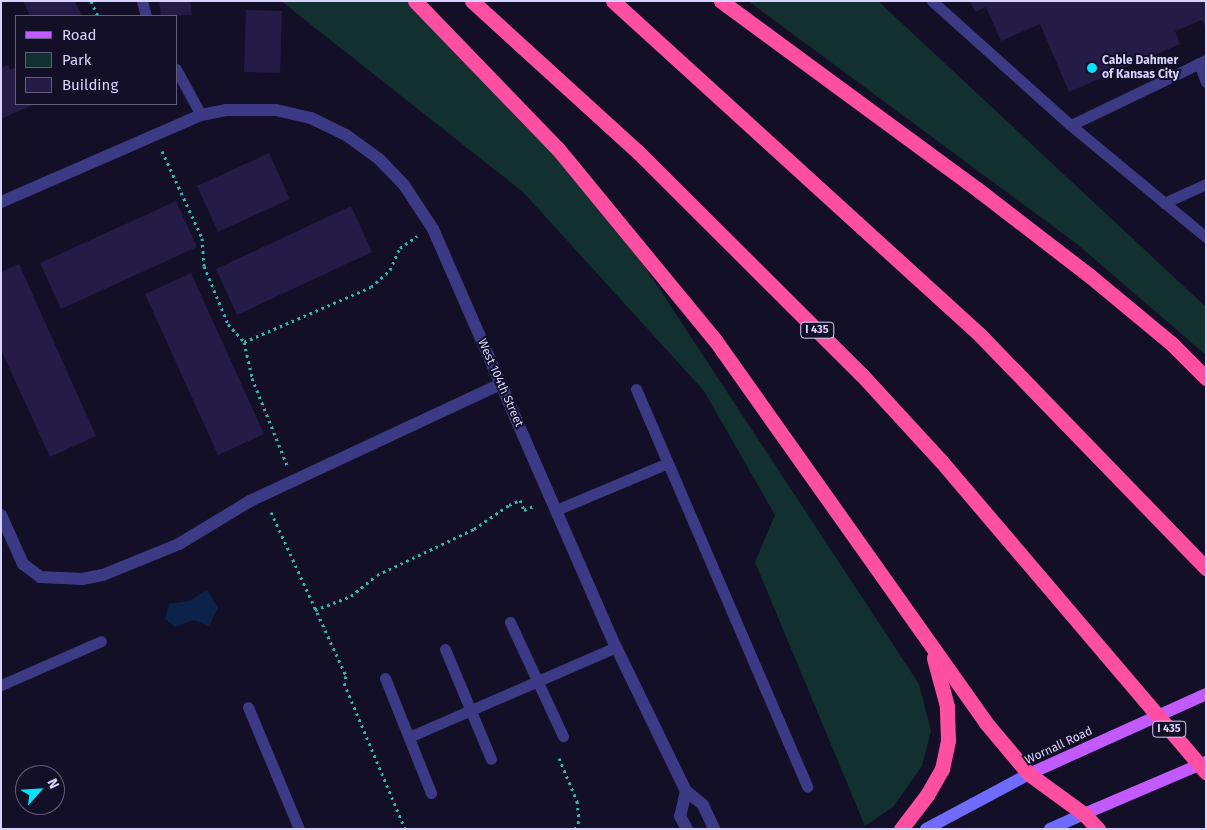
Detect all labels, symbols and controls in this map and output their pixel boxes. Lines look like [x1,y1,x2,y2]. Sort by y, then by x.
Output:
legend [15,15,178,105]
text: Road [62,26,97,44]
text: Park [62,51,92,69]
place label: Cable Dahmer of Kansas City [1102,54,1179,82]
marker: Cable Dahmer of Kansas City [1086,62,1098,74]
text: Building [62,76,118,94]
road number: I 435 [800,322,834,338]
street label: West 104th Street [474,337,526,429]
road number: I 435 [1152,721,1186,738]
street label: Wornall Road [1023,724,1095,768]
north arrow [15,765,65,815]
text: N [43,776,63,792]

